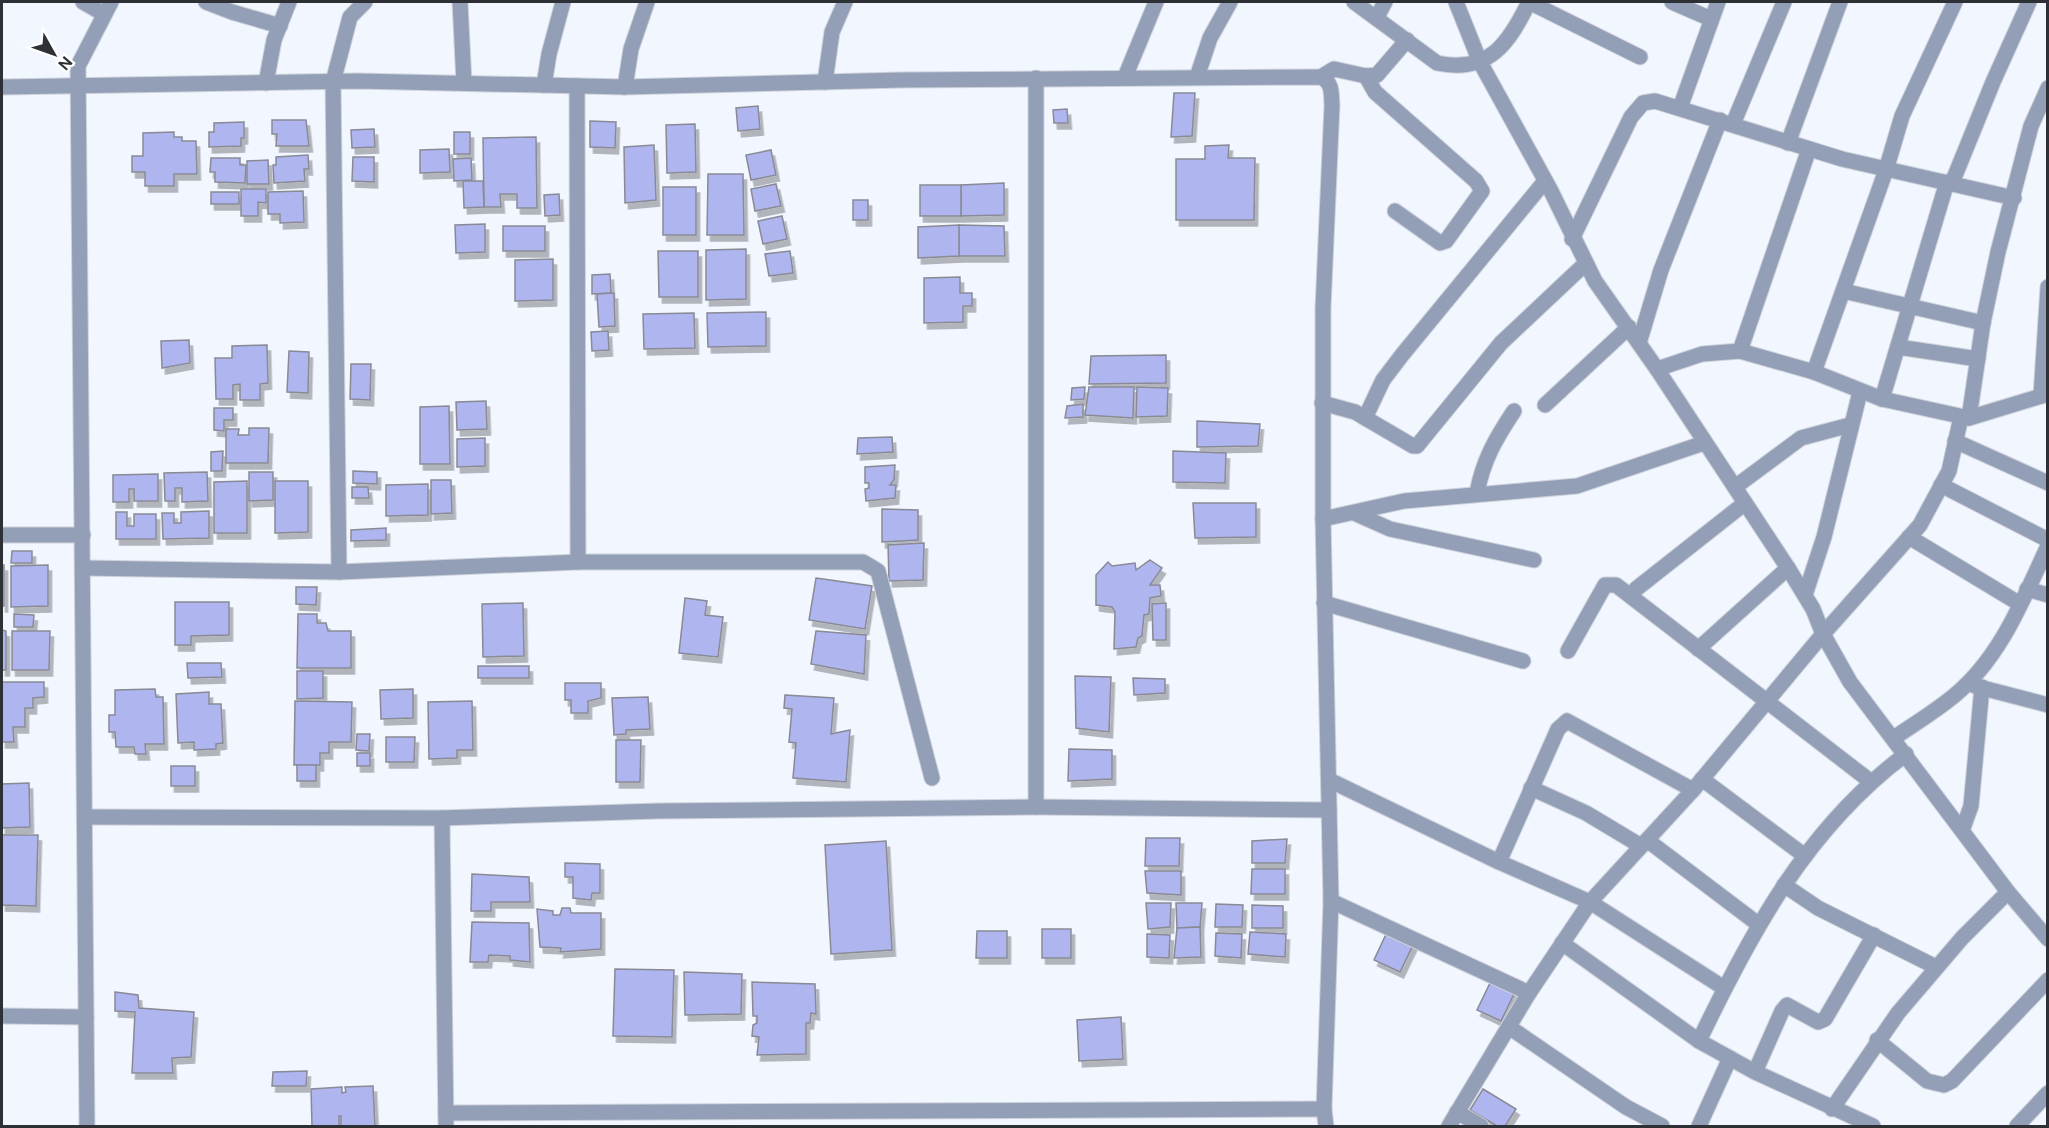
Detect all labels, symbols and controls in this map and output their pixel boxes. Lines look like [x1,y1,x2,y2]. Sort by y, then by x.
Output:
north arrow [24,24,84,84]
text: N [53,52,77,75]

